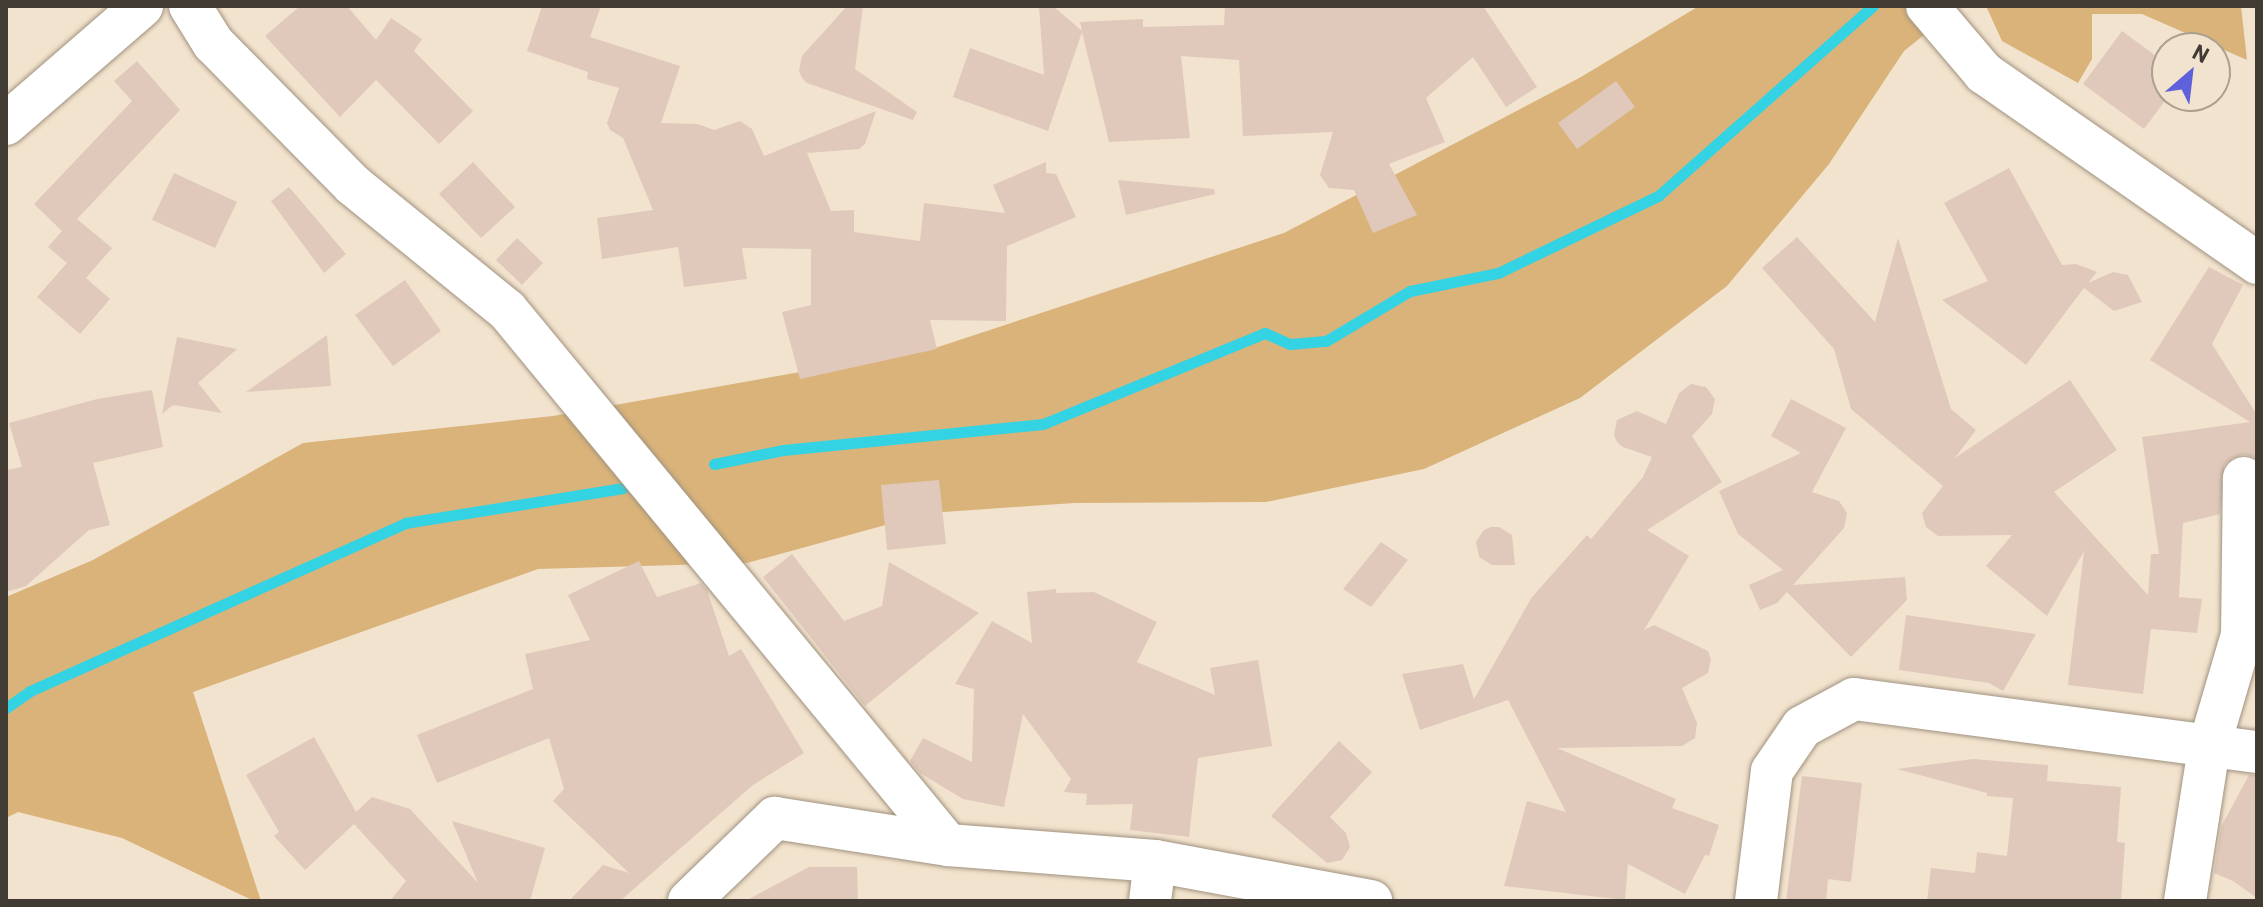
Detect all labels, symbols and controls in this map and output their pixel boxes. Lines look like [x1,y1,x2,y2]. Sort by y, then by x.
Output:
north arrow [2151,32,2231,112]
text: N [2189,38,2214,67]

